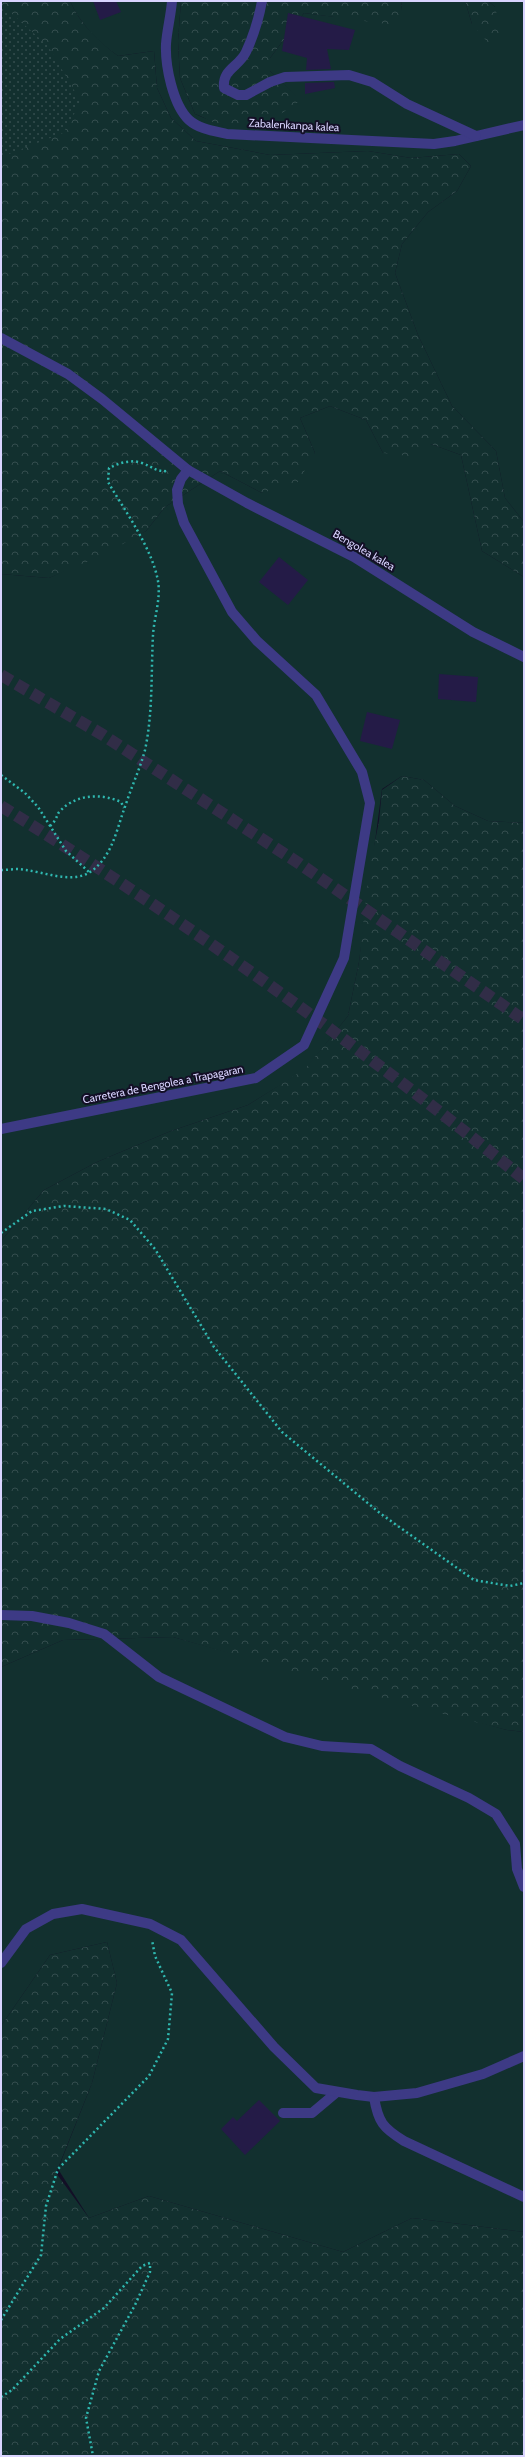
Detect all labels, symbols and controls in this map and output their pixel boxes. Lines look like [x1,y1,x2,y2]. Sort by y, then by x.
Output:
street label: Zabalenkanpa kalea [248,116,340,134]
street label: Bengolea kalea [330,527,398,574]
street label: Carretera de Bengolea a Trapagaran [82,1062,244,1106]

